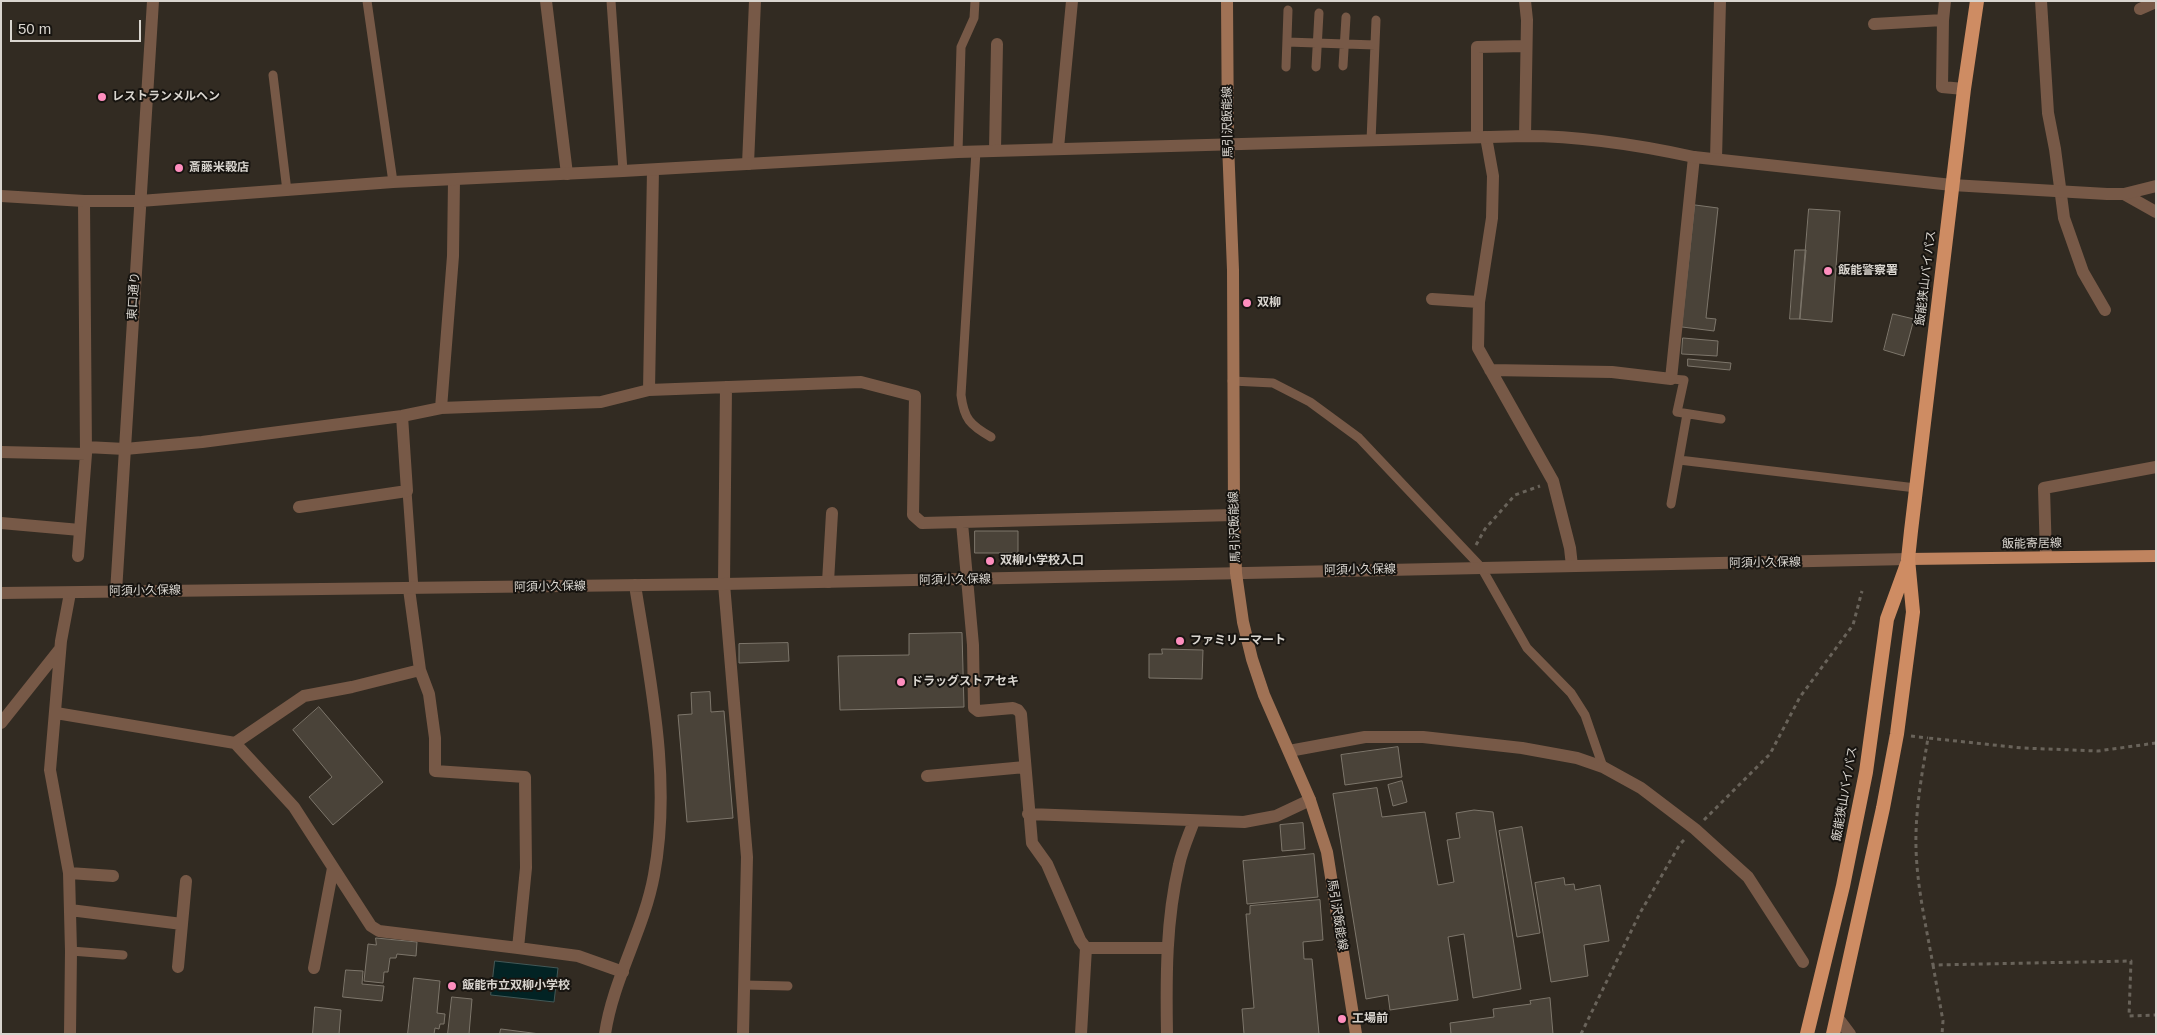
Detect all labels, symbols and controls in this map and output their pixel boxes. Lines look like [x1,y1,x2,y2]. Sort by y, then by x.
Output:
scale bar [12,10,144,42]
text: 50 m [18,20,51,37]
street label: 馬引沢飯能線 [1220,86,1236,158]
place label: レストランメルヘン [112,90,220,104]
marker: レストランメルヘン [96,91,108,103]
place label: 斎藤米穀店 [189,161,249,175]
marker: 斎藤米穀店 [173,162,185,174]
street label: 飯能狭山バイパス [1913,229,1939,327]
place label: 飯能警察署 [1838,264,1898,278]
marker: 飯能警察署 [1822,265,1834,277]
street label: 東口通り [125,272,143,320]
place label: 双柳 [1257,296,1281,310]
marker: 双柳 [1241,297,1253,309]
street label: 馬引沢飯能線 [1227,491,1243,563]
street label: 飯能寄居線 [2002,536,2062,552]
place label: 双柳小学校入口 [1000,554,1084,568]
marker: 双柳小学校入口 [984,555,996,567]
street label: 阿須小久保線 [1729,555,1801,571]
street label: 阿須小久保線 [1324,562,1396,578]
street label: 阿須小久保線 [919,572,991,588]
street label: 阿須小久保線 [514,579,586,595]
street label: 阿須小久保線 [109,583,181,599]
place label: ファミリーマート [1190,634,1286,648]
marker: ファミリーマート [1174,635,1186,647]
place label: ドラッグストアセキ [911,675,1019,689]
marker: ドラッグストアセキ [895,676,907,688]
street label: 飯能狭山バイパス [1830,745,1860,843]
street label: 馬引沢飯能線 [1324,878,1350,952]
place label: 飯能市立双柳小学校 [462,979,570,993]
marker: 飯能市立双柳小学校 [446,980,458,992]
place label: 工場前 [1352,1012,1388,1026]
marker: 工場前 [1336,1013,1348,1025]

